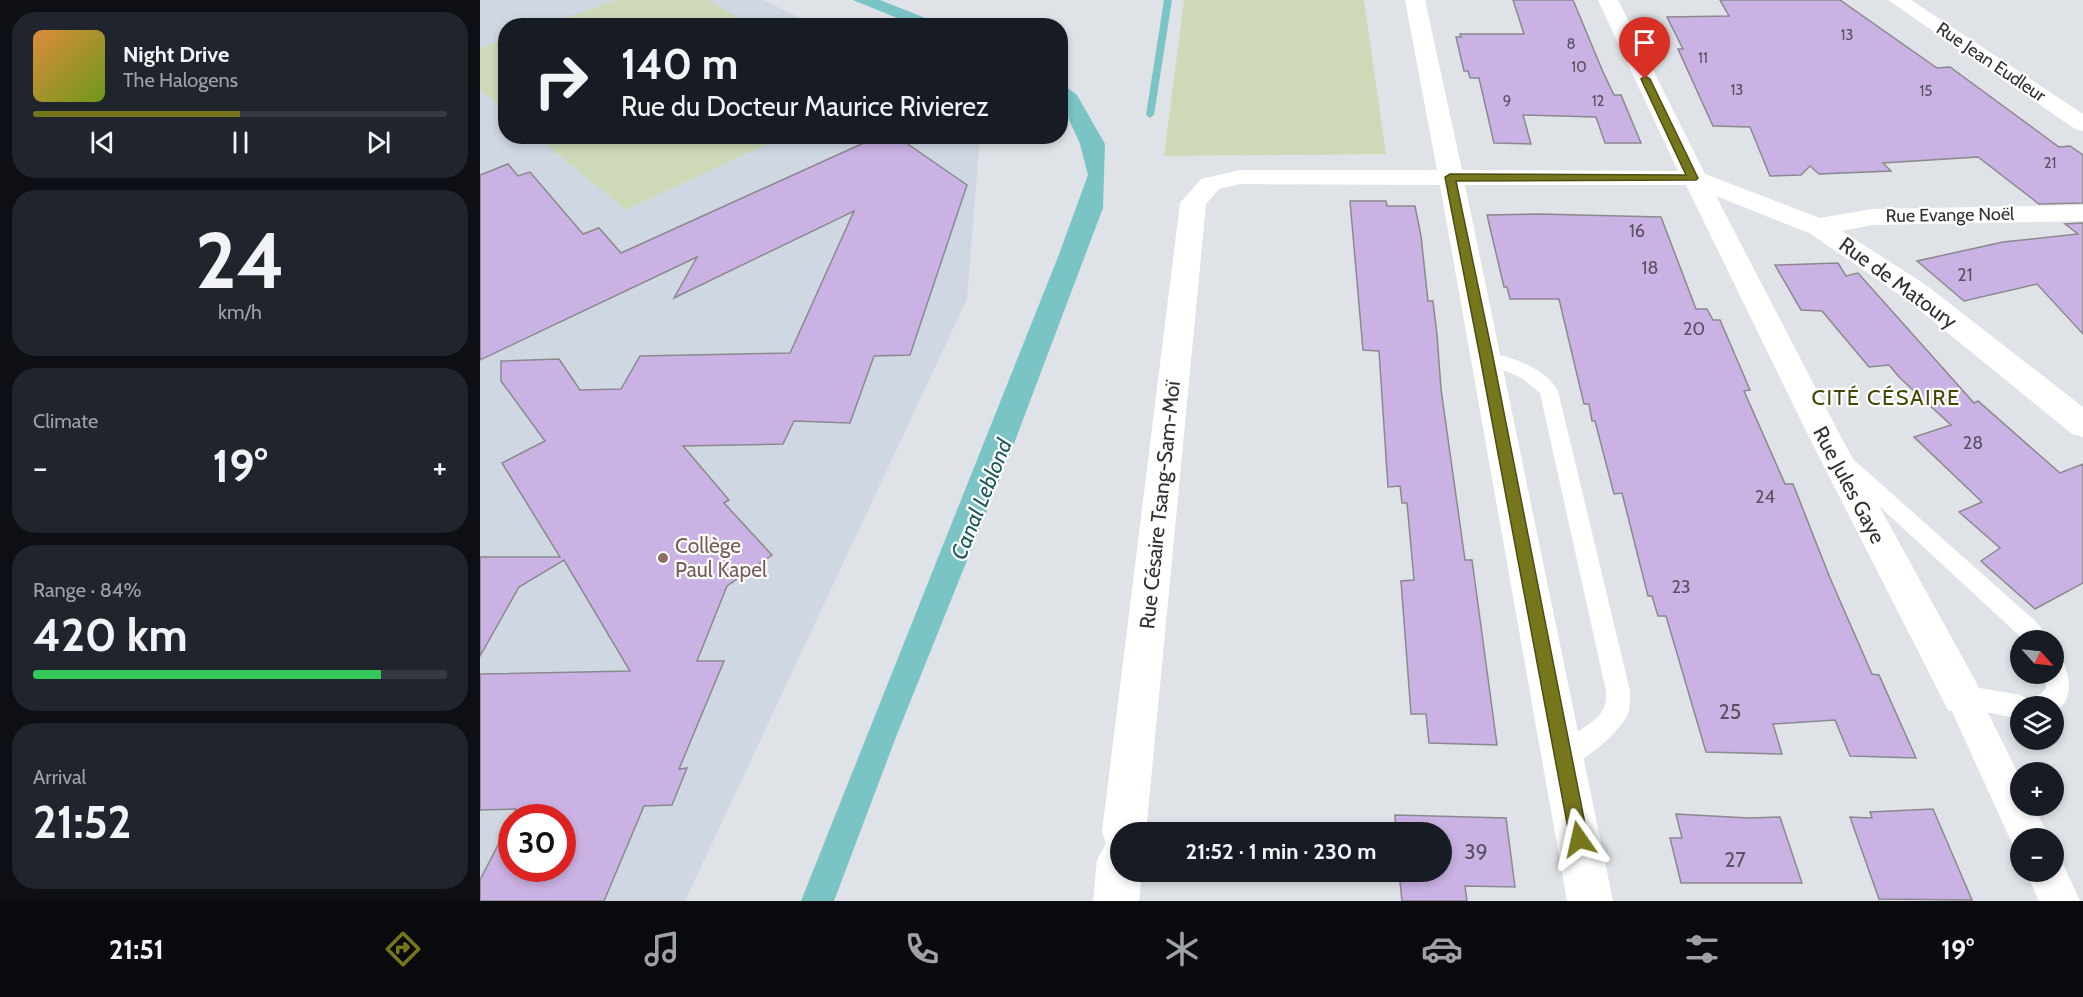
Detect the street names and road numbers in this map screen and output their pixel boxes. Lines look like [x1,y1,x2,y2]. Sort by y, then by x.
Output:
street label: Rue Jean Eudleur [1932,17,2050,107]
street label: Rue Evange Noël [1886,203,2015,227]
street label: Rue de Matoury [1834,231,1962,334]
street label: Rue Césaire Tsang-Sam-Moï [1134,378,1185,630]
street label: Rue Jules Gaye [1808,422,1891,548]

